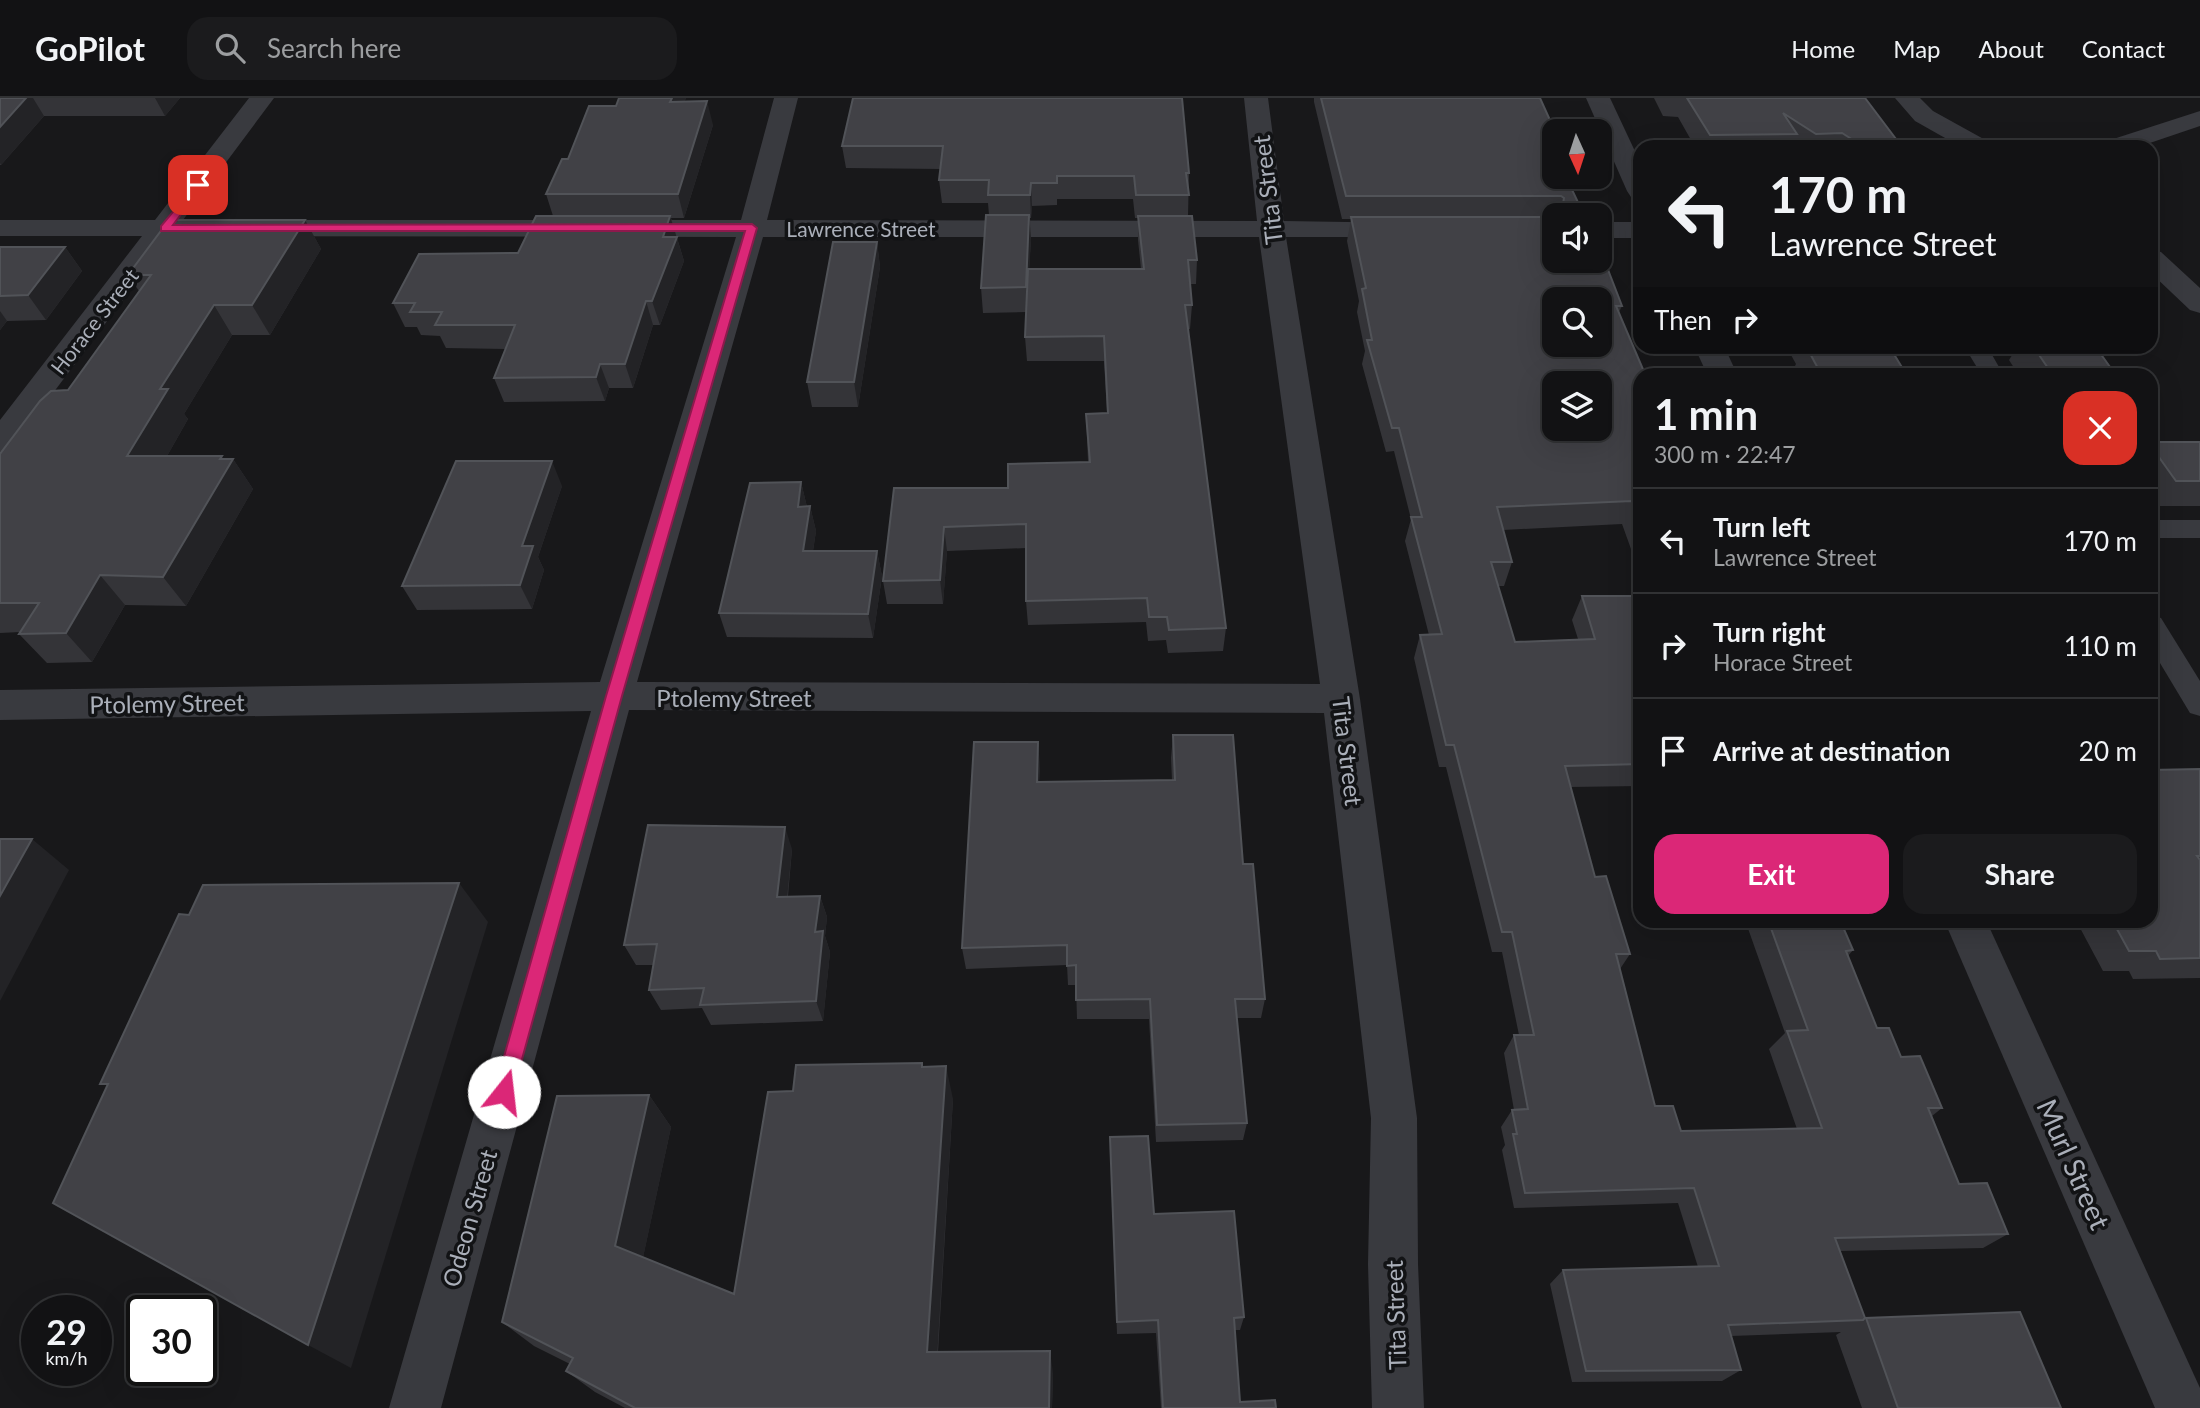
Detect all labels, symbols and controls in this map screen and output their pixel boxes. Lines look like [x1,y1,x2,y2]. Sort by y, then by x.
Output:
search box [187,17,677,80]
text: GoPilot [35,28,145,68]
icon: search [211,29,249,67]
text: Search here [267,32,401,64]
text: Home [1791,34,1855,63]
text: Map [1893,34,1941,63]
text: About [1979,34,2044,63]
text: Contact [2082,34,2165,63]
north arrow [1542,119,1612,189]
map controls [1542,119,1612,441]
street label: Tita Street [1246,133,1288,246]
pin [168,155,228,215]
text: 170 m [1769,165,1907,223]
icon: arrive [179,166,217,204]
icon: left [1654,168,1745,259]
button: sound [1542,203,1612,273]
street label: Lawrence Street [786,216,936,241]
text: Lawrence Street [1769,224,1996,263]
street label: Horace Street [45,263,143,379]
button: search [1542,287,1612,357]
icon: right [1726,301,1764,339]
text: Then [1654,304,1712,336]
button: layers [1542,371,1612,441]
text: 1 min [1654,389,1758,439]
button: close [2063,391,2137,465]
text: 300 m · 22:47 [1654,440,1796,468]
text: Turn left [1713,511,1810,543]
icon: left [1654,522,1692,560]
text: 170 m [2064,525,2137,557]
text: Lawrence Street [1713,543,1876,571]
text: Turn right [1713,616,1826,648]
icon: right [1654,627,1692,665]
text: 110 m [2064,630,2137,662]
text: Horace Street [1713,648,1852,676]
street label: Ptolemy Street [656,683,812,712]
street label: Ptolemy Street [89,687,245,719]
street label: Tita Street [1327,695,1369,808]
icon: arrive [1654,732,1692,770]
text: Arrive at destination [1713,735,1950,767]
text: 20 m [2079,735,2137,767]
button: Exit [1654,834,1889,914]
button: Share [1903,834,2137,914]
position arrow [467,1055,541,1129]
street label: Murl Street [2030,1094,2118,1234]
street label: Odeon Street [436,1146,503,1290]
street label: Tita Street [1379,1259,1411,1370]
speed limit sign: 30 [126,1295,217,1386]
text: 29 [46,1310,87,1352]
text: km/h [45,1347,88,1369]

